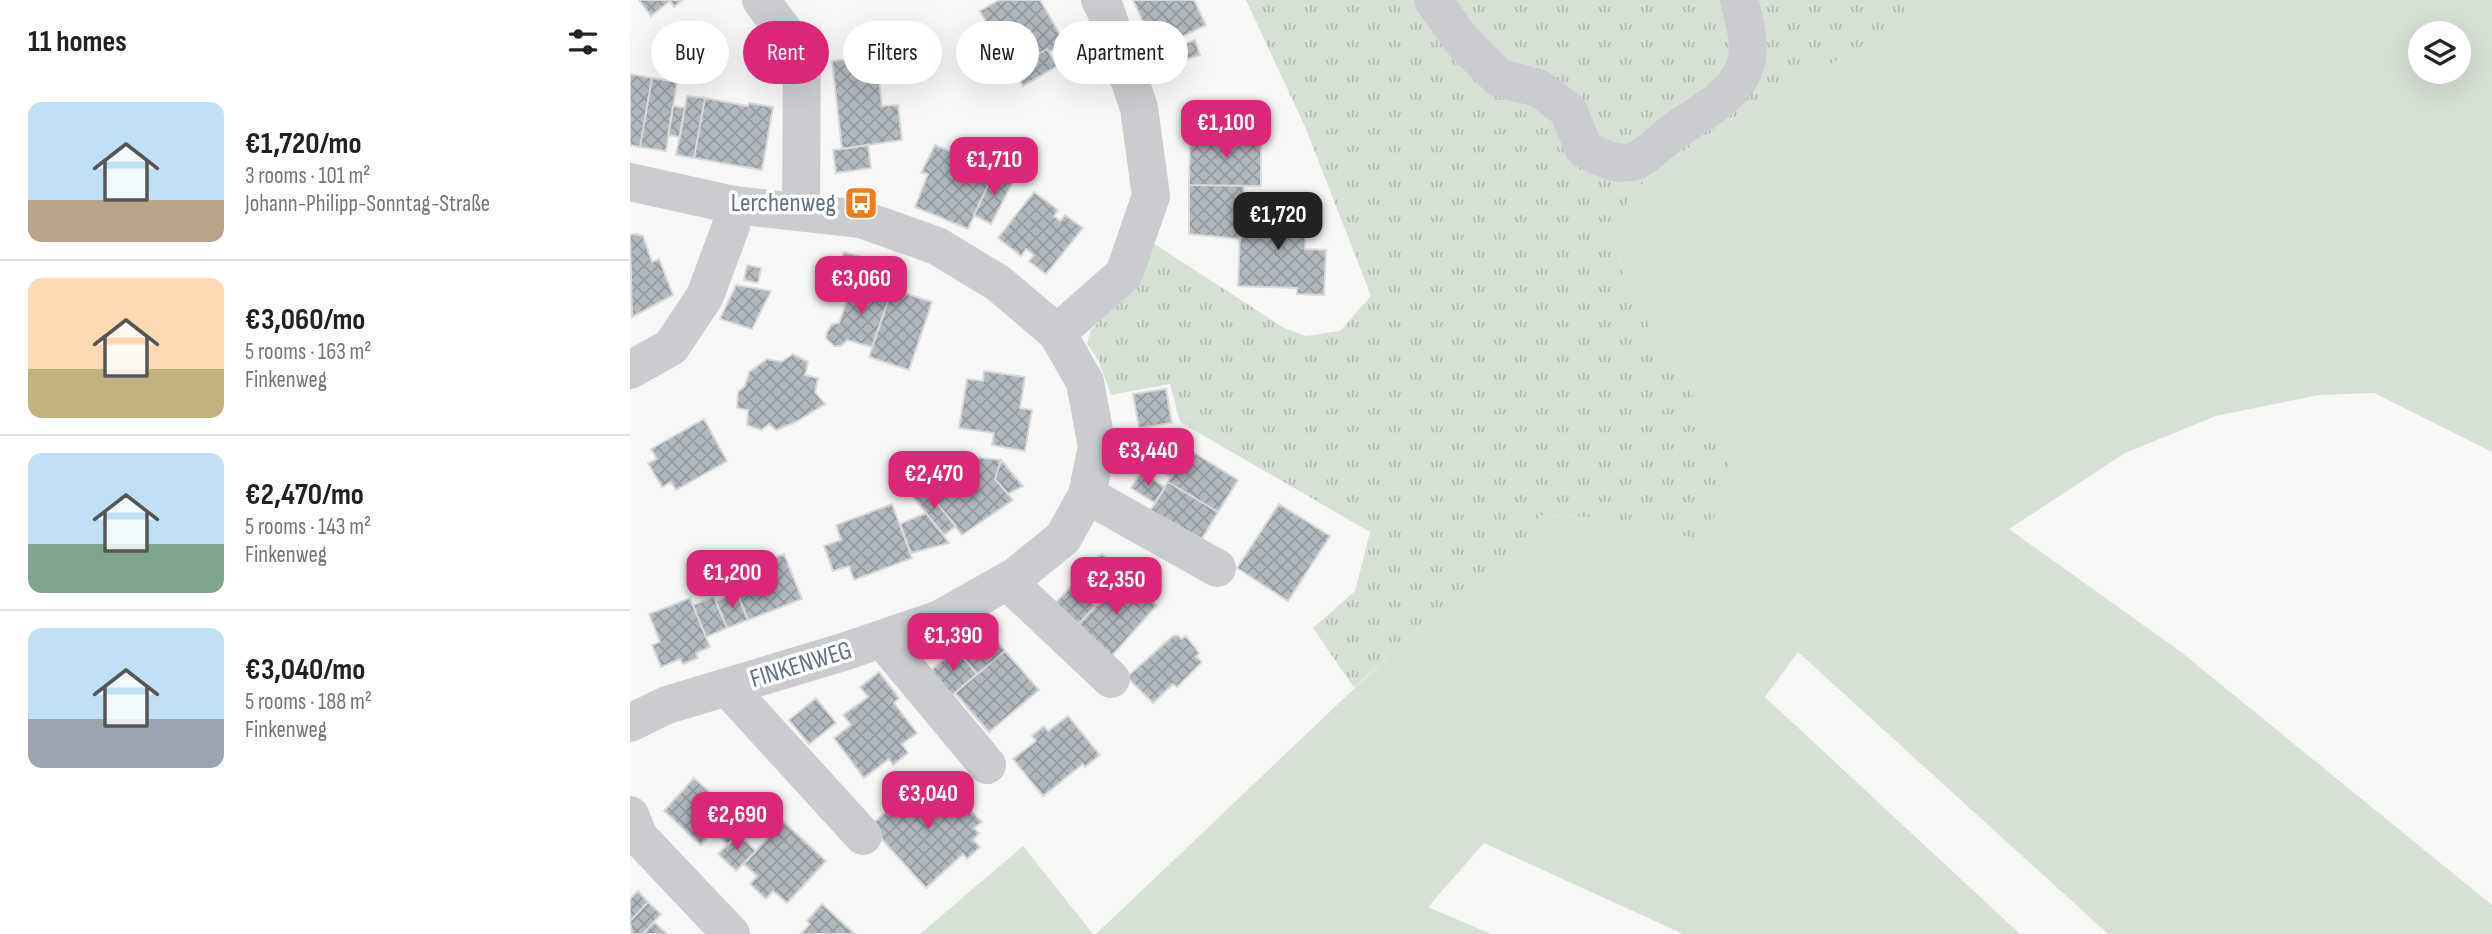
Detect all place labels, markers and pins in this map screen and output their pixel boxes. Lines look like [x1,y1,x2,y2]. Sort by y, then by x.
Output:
pin: €1,100 [1169,100,1283,160]
pin: €1,710 [937,138,1051,197]
bus stop icon: Lerchenweg [842,184,880,222]
place label: Lerchenweg [731,188,836,219]
pin: €1,720 [1221,192,1335,252]
pin: €3,060 [804,256,918,316]
pin: €3,440 [1091,428,1205,488]
pin: €2,470 [877,452,991,511]
pin: €1,200 [675,550,789,610]
pin: €2,350 [1059,558,1173,617]
pin: €1,390 [896,614,1010,673]
pin: €3,040 [871,772,985,831]
pin: €2,690 [680,792,794,852]

